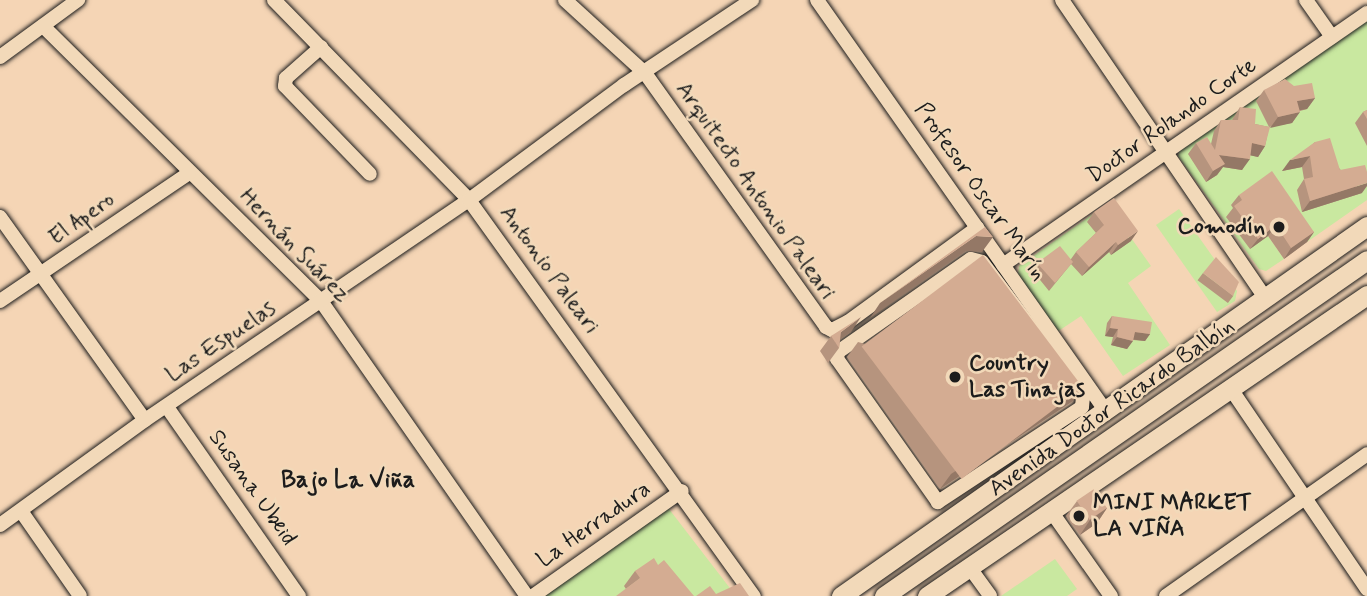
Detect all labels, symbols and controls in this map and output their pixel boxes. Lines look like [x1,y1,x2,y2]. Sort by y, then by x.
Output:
street label: Doctor Rolando Corte [1078,50,1266,192]
street label: Arquitecto Antonio Paleari [669,76,841,306]
street label: Profesor Oscar Marín [908,97,1052,287]
street label: Hernán Suárez [233,183,355,309]
street label: El Apero [44,186,120,252]
street label: Antonio Paleari [493,200,605,340]
place label: Comodín [1178,213,1265,241]
marker: Comodín [1271,219,1287,235]
street label: Las Espuelas [163,297,279,387]
street label: Avenida Doctor Ricardo Balbín [985,313,1239,503]
place label: Country Las Tinajas [969,350,1081,404]
marker: Country Las Tinajas [947,369,963,385]
street label: Susana Ubeid [202,425,302,551]
district label: Bajo La Viña [282,467,414,495]
street label: La Herradura [531,475,657,575]
place label: MINI MARKET LA VIÑA [1093,489,1252,543]
marker: MINI MARKET LA VIÑA [1071,508,1087,524]

